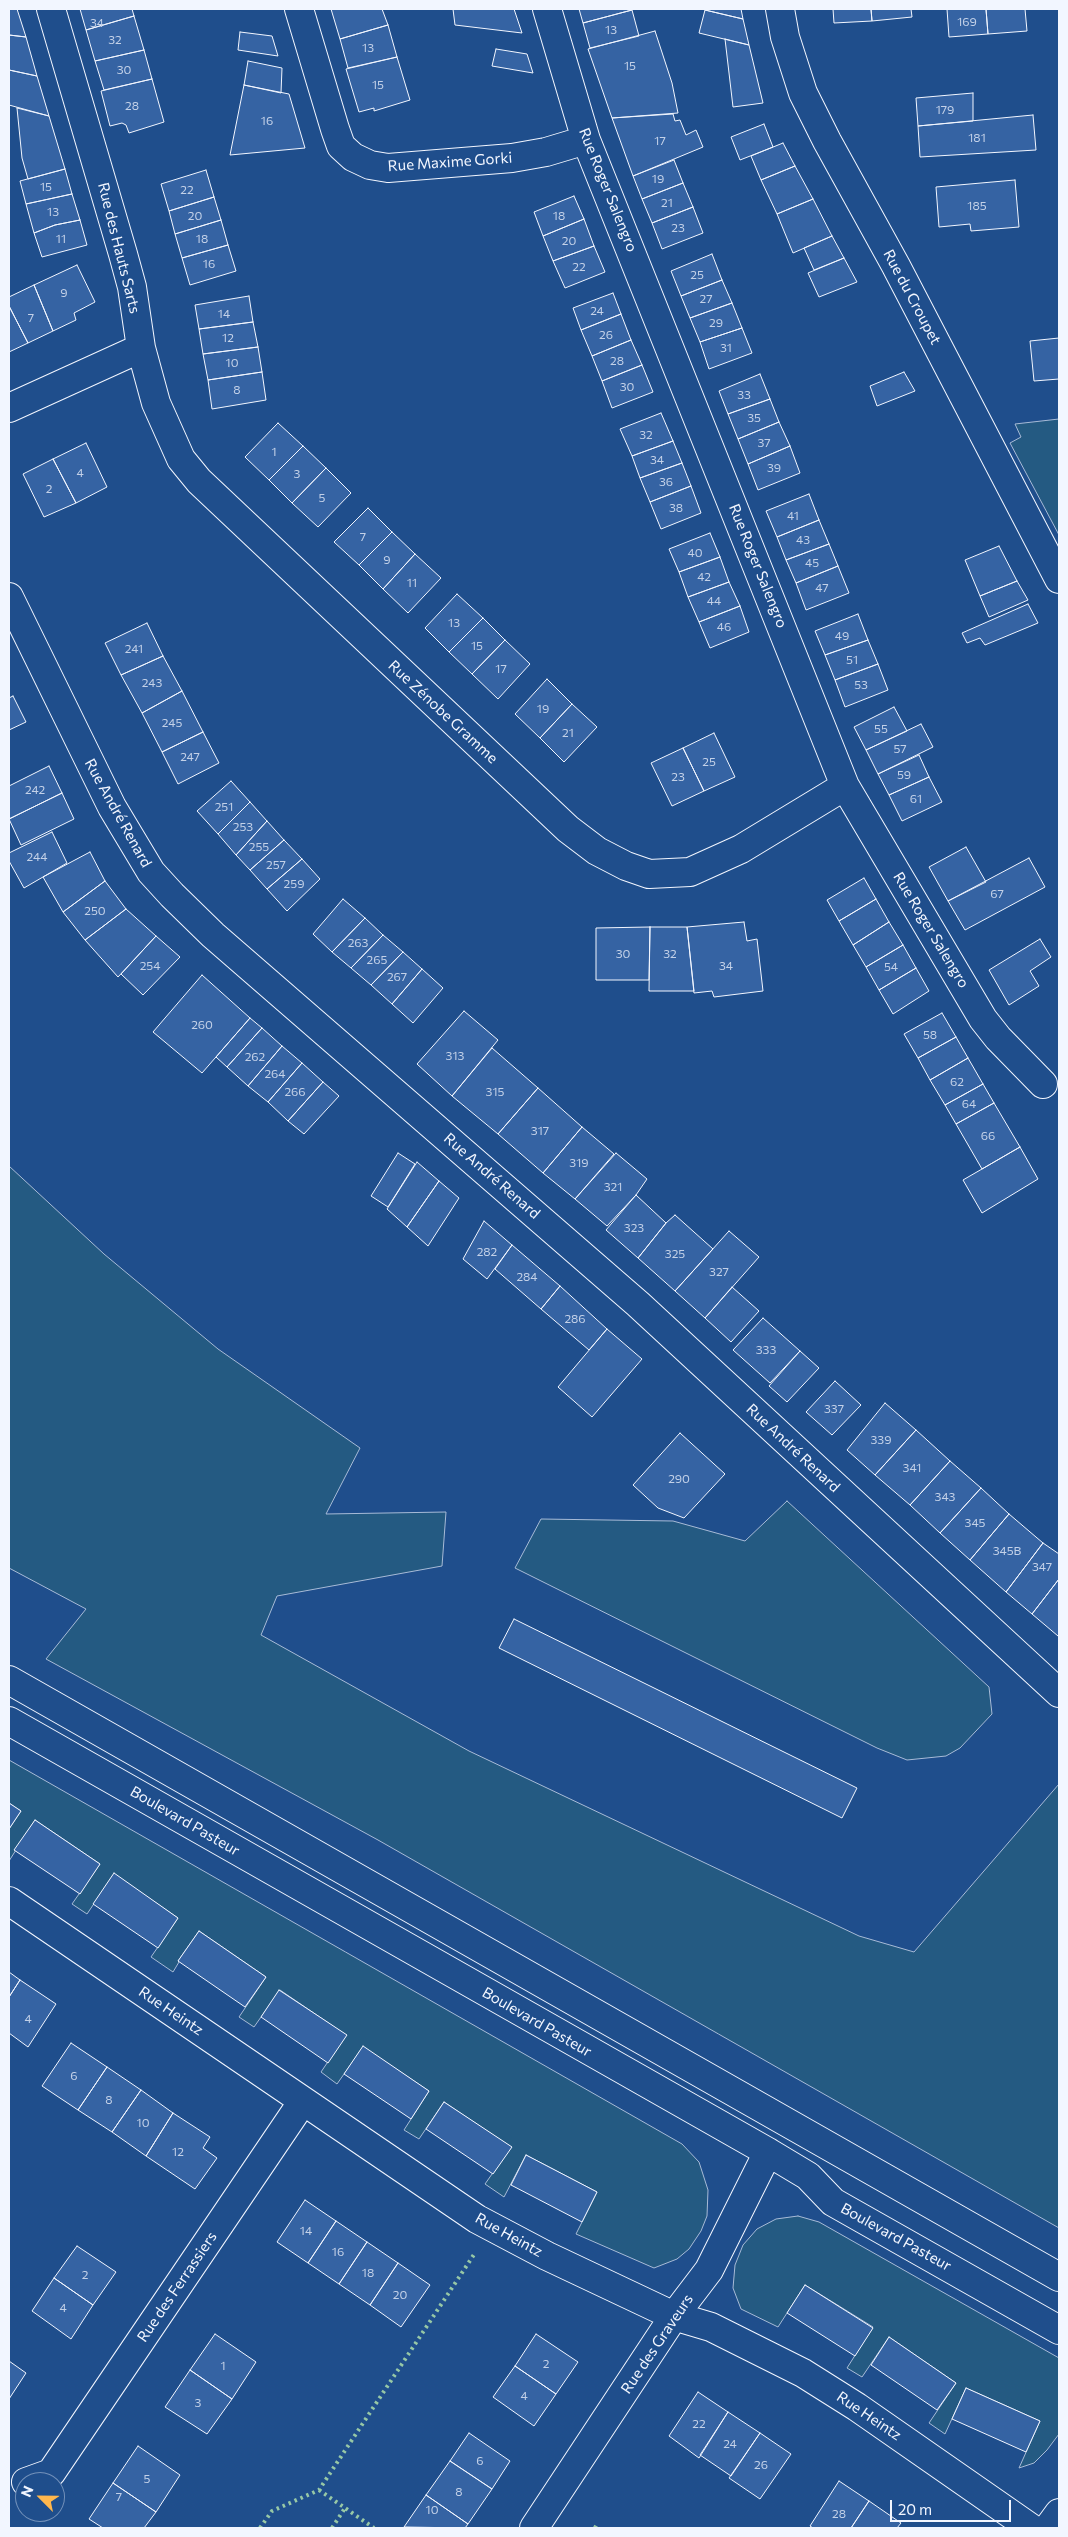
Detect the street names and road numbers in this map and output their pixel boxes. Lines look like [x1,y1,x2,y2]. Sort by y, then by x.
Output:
street label: Rue Roger Salengro [575,125,641,255]
street label: Rue Maxime Gorki [387,149,513,175]
street label: Rue des Hauts Sarts [94,181,144,315]
street label: Rue du Croupet [879,246,945,348]
street label: Rue Roger Salengro [725,501,791,631]
street label: Rue Zénobe Gramme [385,657,501,767]
street label: Rue André Renard [81,755,155,871]
street label: Rue Roger Salengro [889,869,973,991]
street label: Rue André Renard [440,1129,544,1223]
street label: Rue André Renard [742,1400,844,1496]
street label: Boulevard Pasteur [127,1782,243,1860]
street label: Rue Heintz [135,1983,207,2039]
street label: Boulevard Pasteur [479,1983,595,2061]
street label: Boulevard Pasteur [838,2199,954,2275]
street label: Rue Heintz [472,2209,546,2261]
street label: Rue des Ferrassiers [133,2228,221,2346]
street label: Rue des Graveurs [617,2291,697,2397]
street label: Rue Heintz [833,2388,905,2444]

